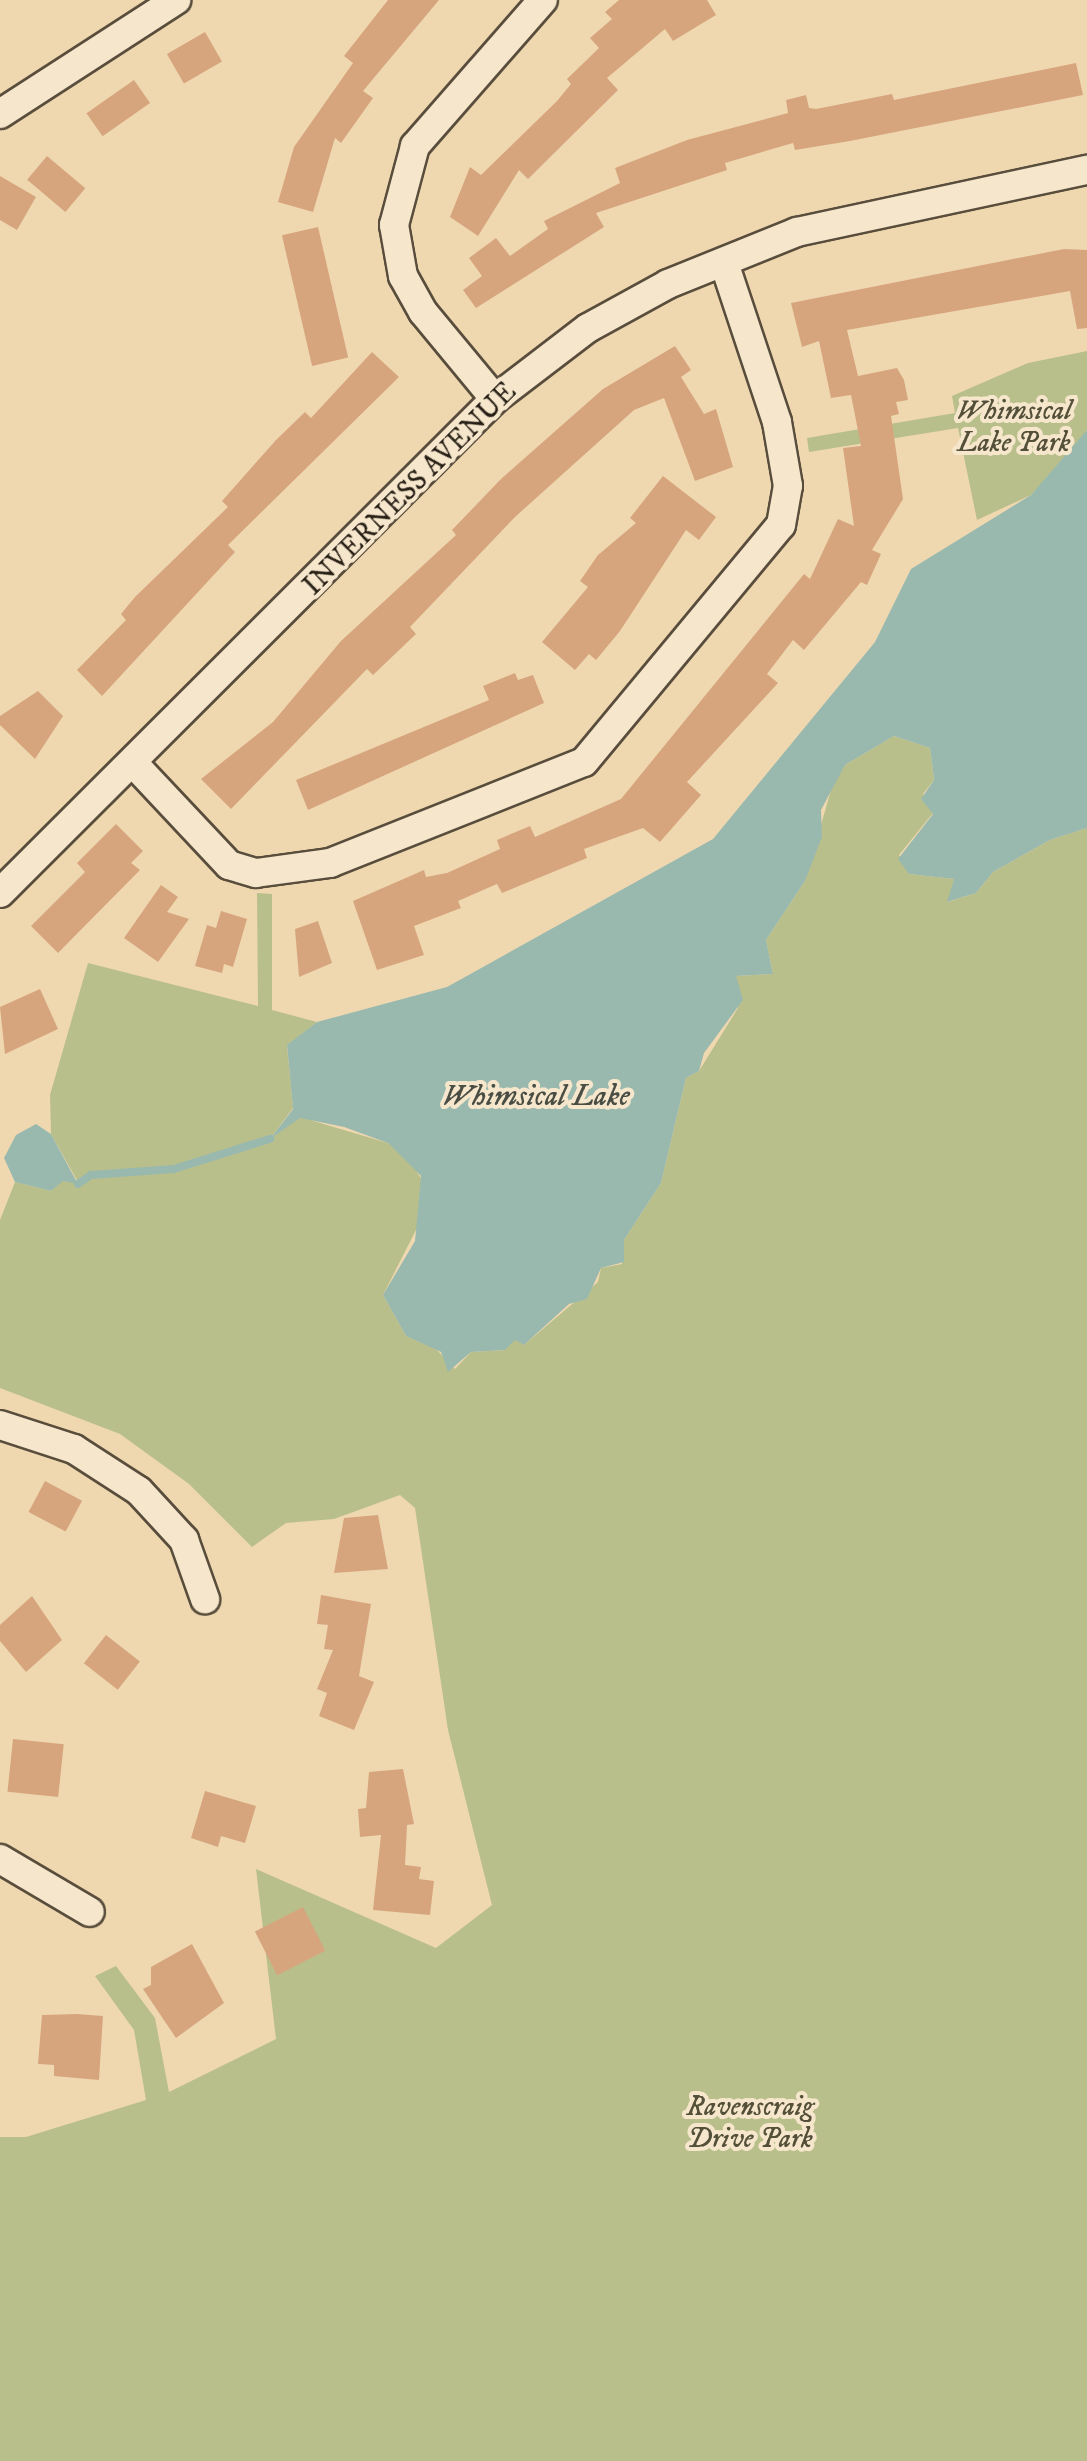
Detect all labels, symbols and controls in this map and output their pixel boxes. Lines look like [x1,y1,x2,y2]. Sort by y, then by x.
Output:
street label: INVERNESS AVENUE [296,375,524,603]
park label: Whimsical Lake Park [956,394,1072,460]
water label: Whimsical Lake [442,1079,630,1115]
park label: Ravenscraig Drive Park [686,2090,814,2156]

